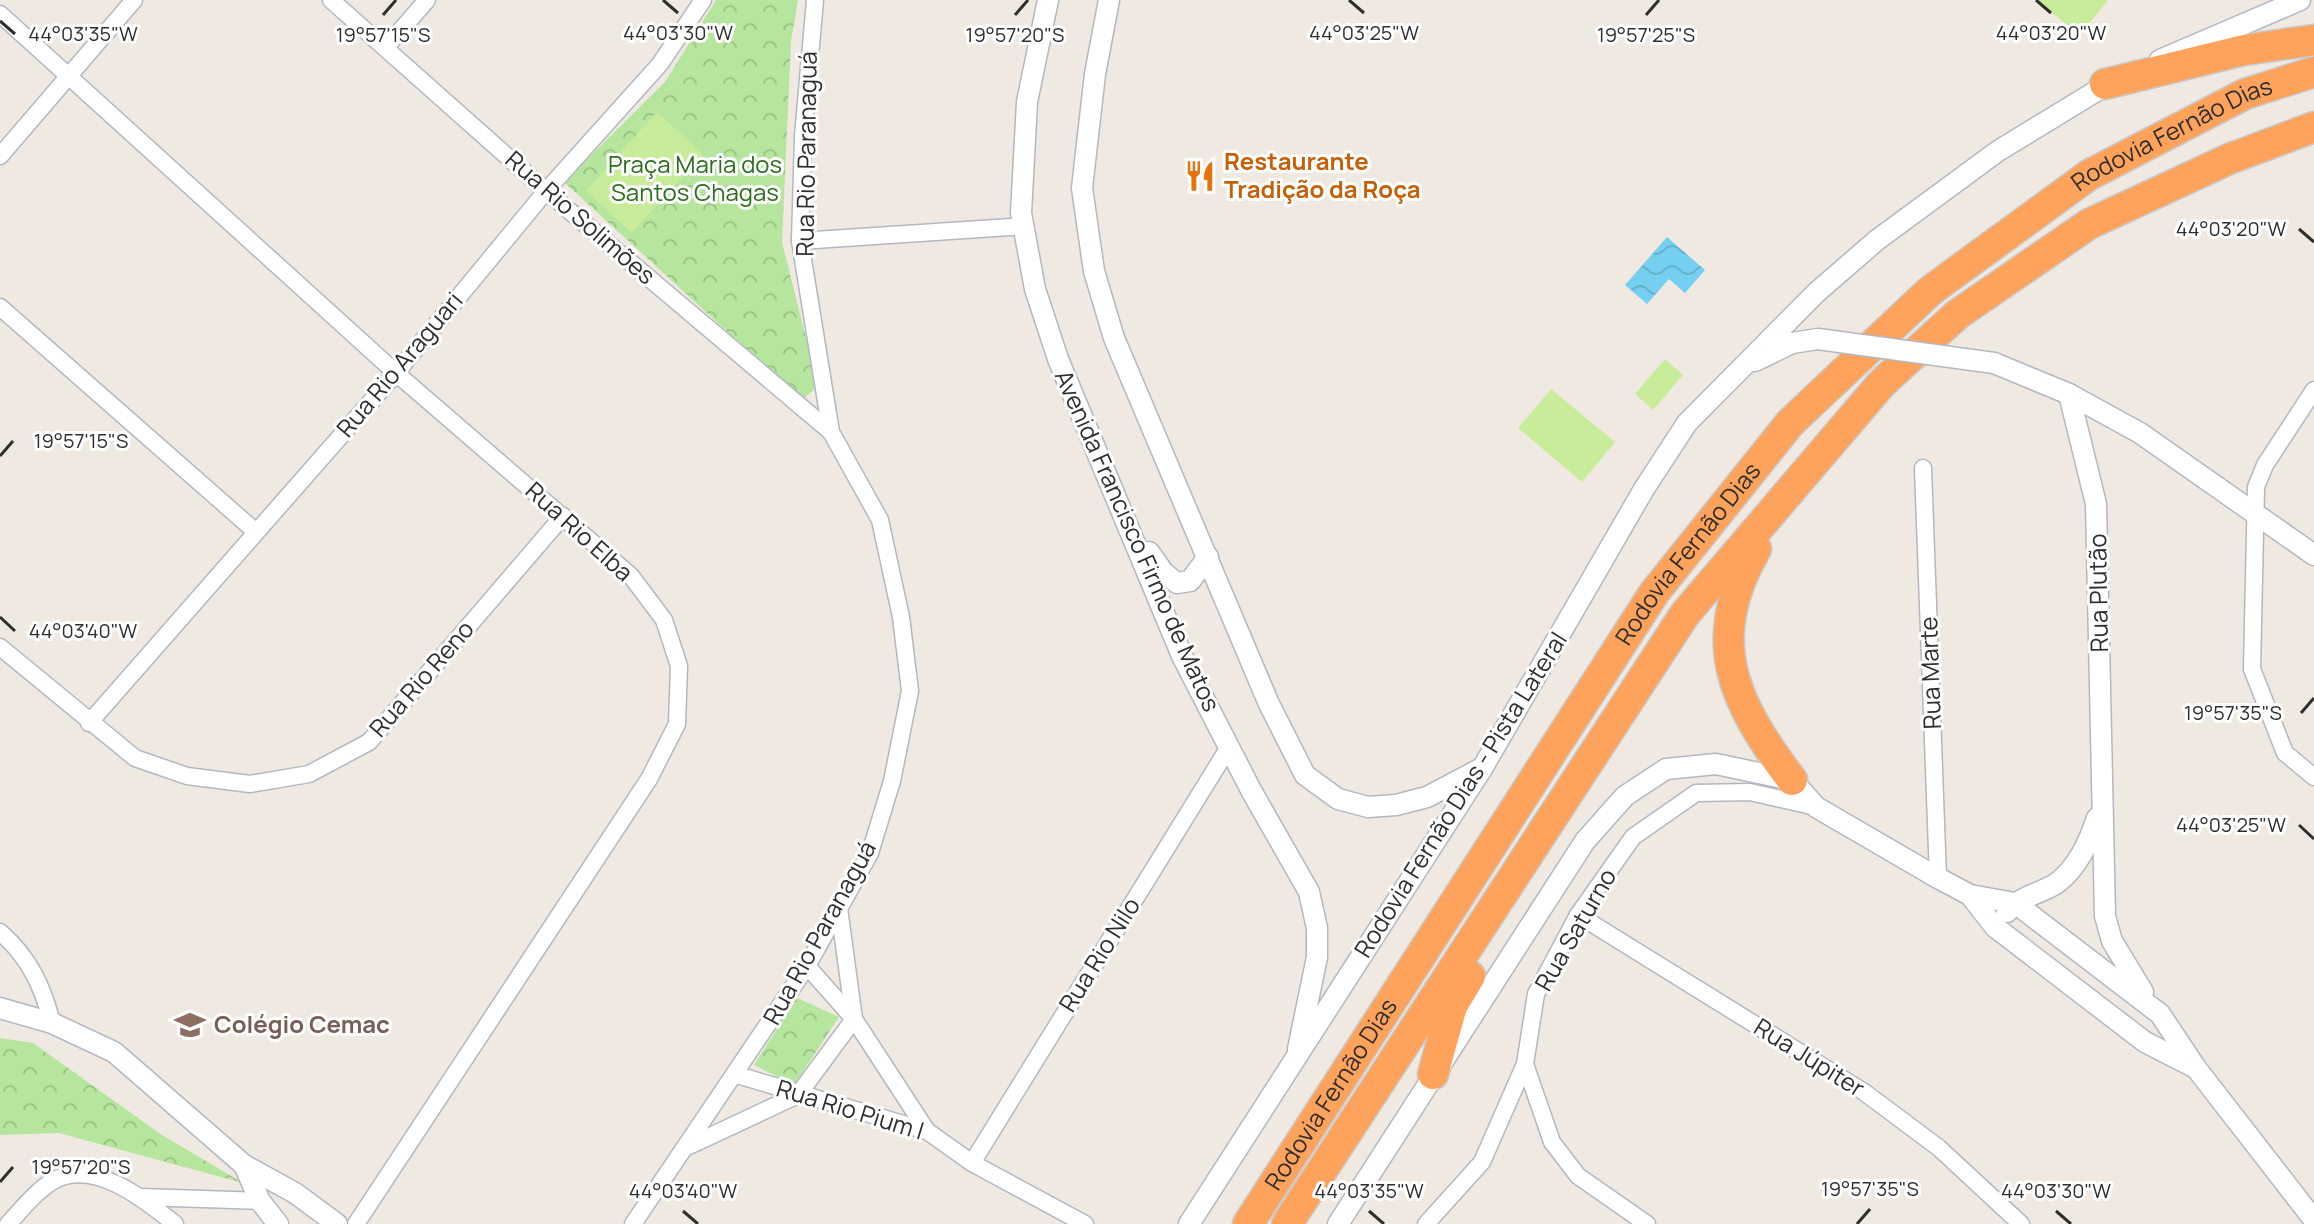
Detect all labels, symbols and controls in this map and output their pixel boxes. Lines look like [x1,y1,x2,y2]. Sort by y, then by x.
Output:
text: 44°03'30"W [623,19,733,46]
text: 44°03'25"W [1309,19,1419,46]
text: 44°03'20"W [1996,19,2107,46]
text: 44°03'35"W [28,20,138,47]
text: 19°57'15"S [336,21,430,48]
text: 19°57'20"S [966,21,1064,48]
text: 19°57'25"S [1597,21,1695,48]
street label: Rua Rio Paranaguá [787,51,824,257]
street label: Rodovia Fernão Dias [2064,68,2276,198]
street label: Rua Rio Solimões [499,143,663,291]
place label: Restaurante Tradição da Roça [1224,144,1421,205]
park label: Praça Maria dos Santos Chagas [608,147,782,208]
restaurant icon: Restaurante Tradição da Roça [1183,159,1217,193]
text: 44°03'20"W [2176,215,2287,242]
street label: Rua Rio Araguari [328,284,469,444]
street label: Avenida Francisco Firmo de Matos [1048,364,1229,716]
text: 19°57'15"S [34,427,128,454]
street label: Rodovia Fernão Dias [1607,455,1767,651]
street label: Rua Rio Elba [519,474,641,588]
street label: Rua Plutão [2080,533,2115,653]
street label: Rua Rio Reno [361,613,481,743]
street label: Rua Marte [1911,616,1948,730]
text: 44°03'40"W [29,617,138,644]
street label: Rodovia Fernão Dias - Pista Lateral [1346,625,1574,963]
text: 19°57'35"S [2184,699,2282,726]
text: 44°03'25"W [2176,811,2286,838]
street label: Rua Rio Paranaguá [754,834,883,1030]
street label: Rua Saturno [1526,862,1623,997]
street label: Rua Rio Nilo [1051,891,1147,1018]
street label: Rodovia Fernão Dias [1256,991,1404,1196]
place label: Colégio Cemac [214,1007,390,1040]
school or university icon: Colégio Cemac [173,1008,207,1042]
street label: Rua Júpiter [1748,1010,1872,1104]
street label: Rua Rio Pium I [773,1071,928,1147]
text: 19°57'20"S [32,1153,130,1180]
text: 19°57'35"S [1821,1175,1919,1202]
text: 44°03'40"W [629,1177,738,1204]
text: 44°03'35"W [1314,1177,1424,1204]
text: 44°03'30"W [2001,1177,2111,1204]

